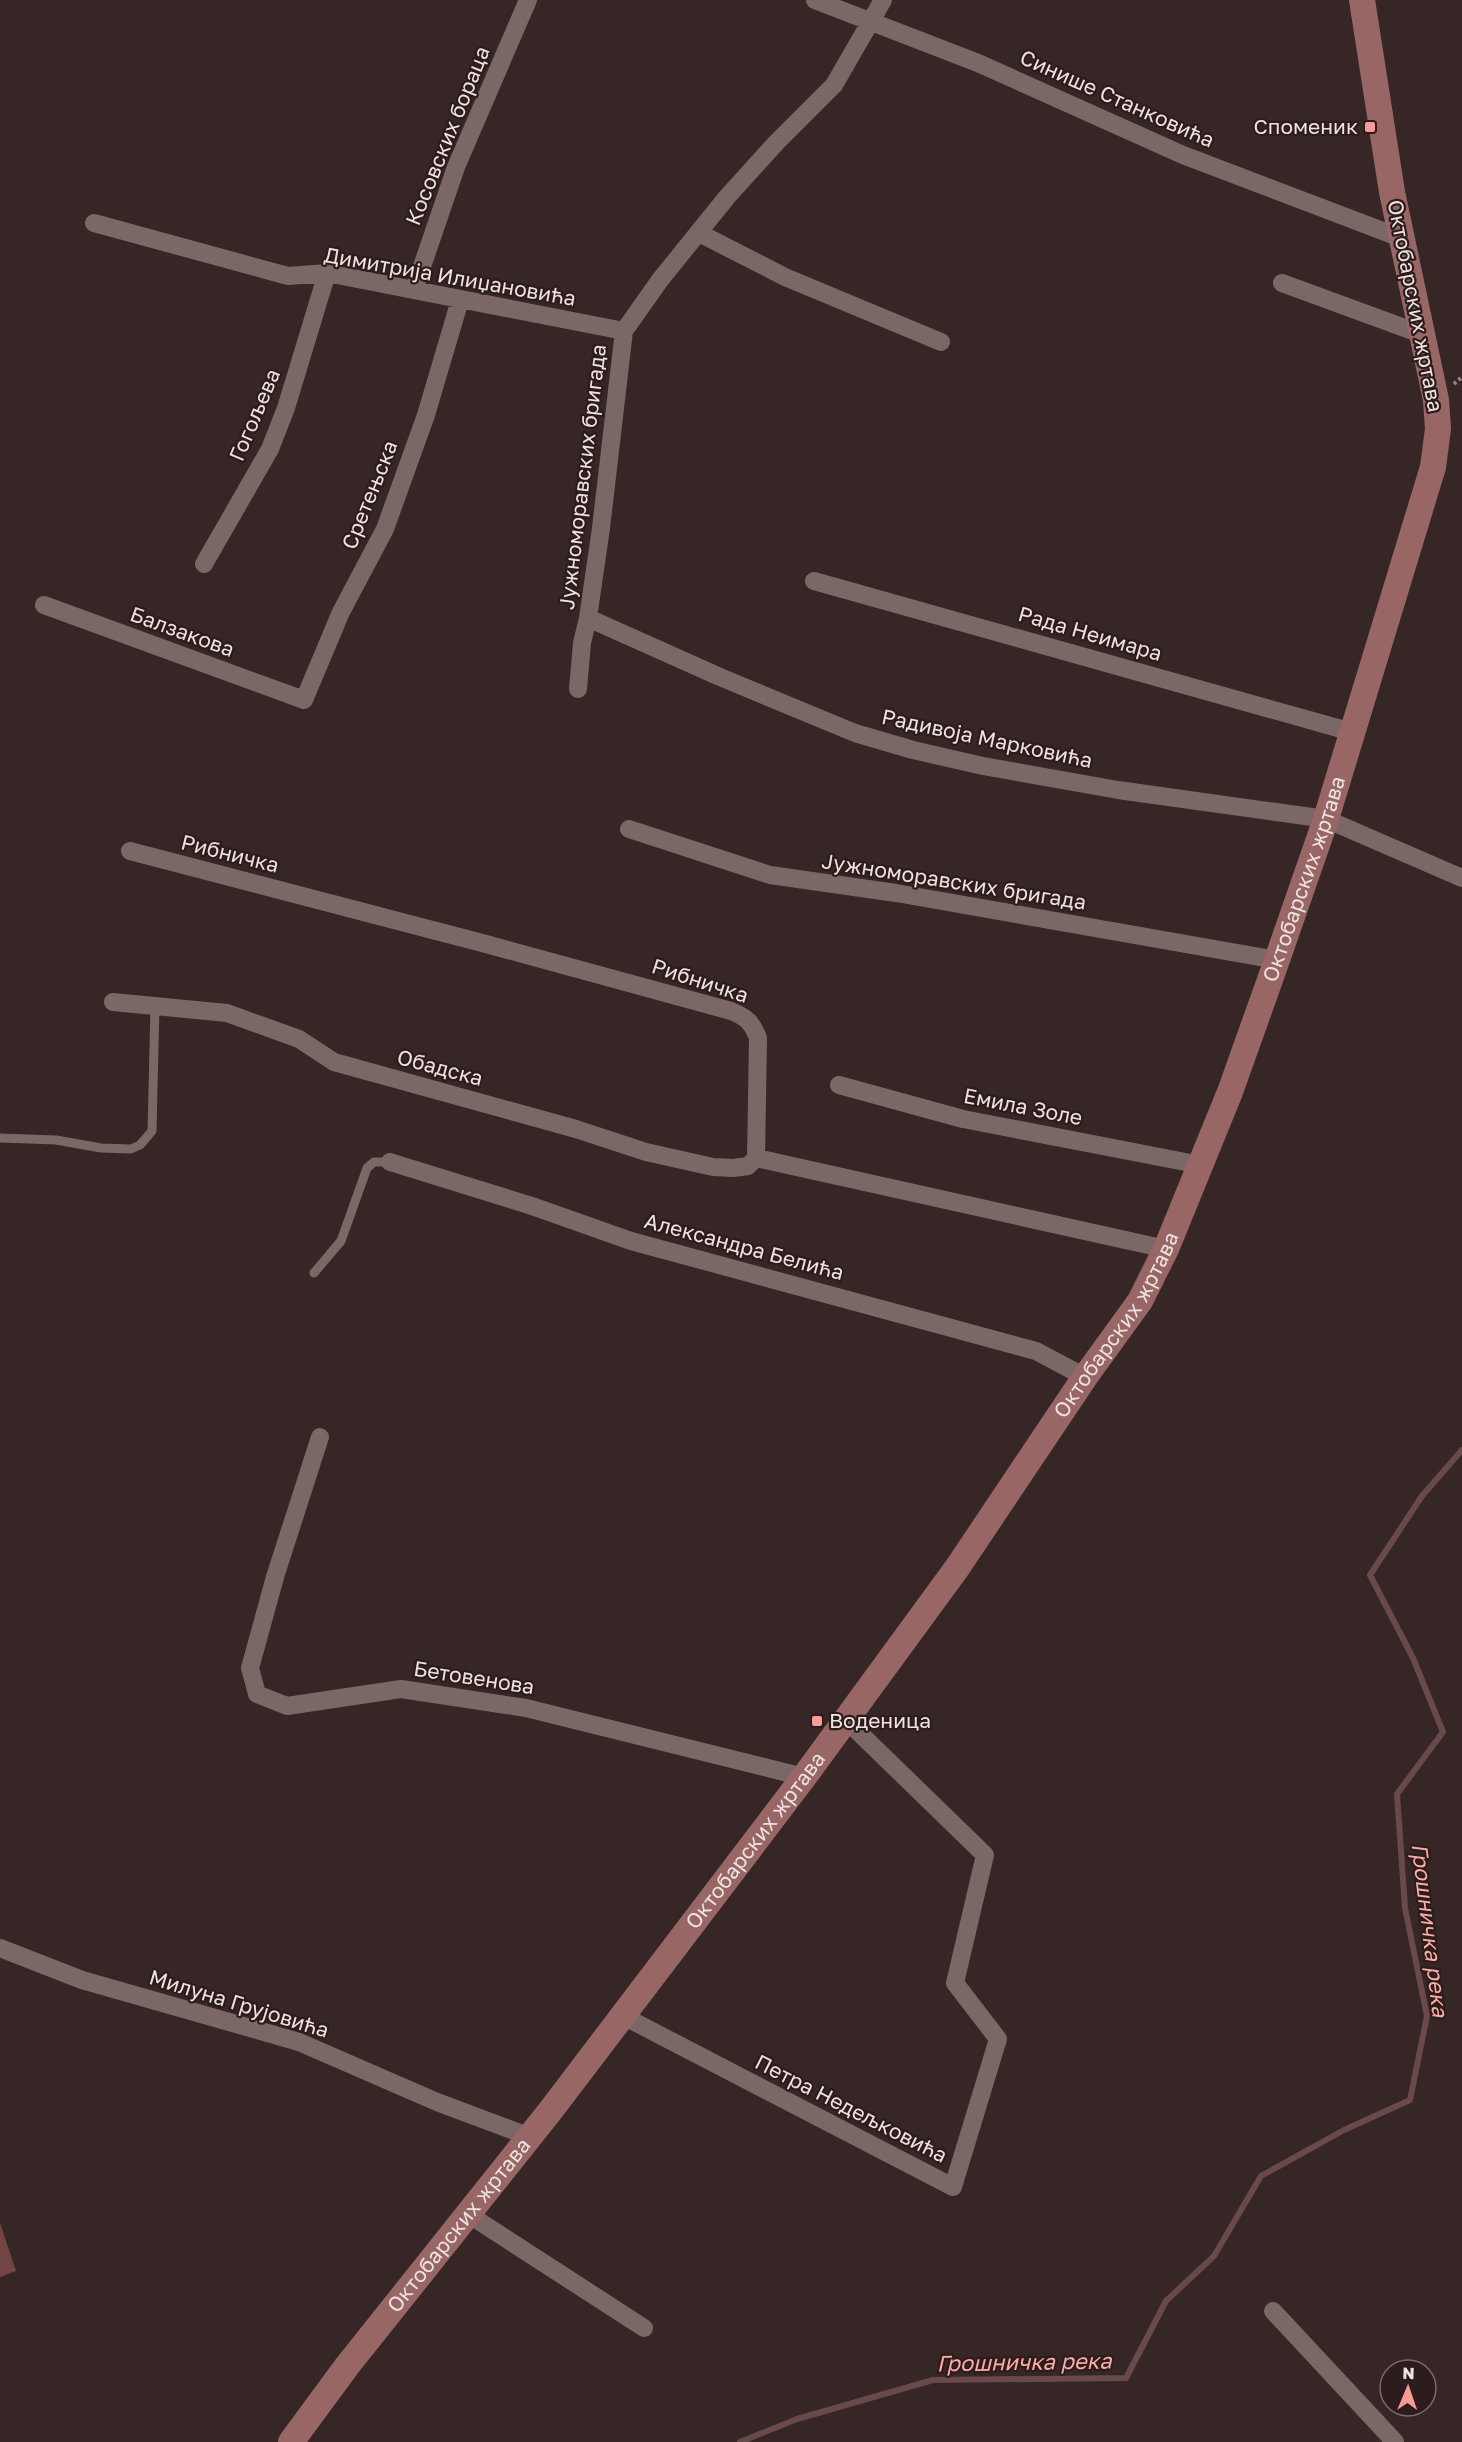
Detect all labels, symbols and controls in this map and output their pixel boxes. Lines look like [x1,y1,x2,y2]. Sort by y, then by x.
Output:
street label: Косовских бораца [399,42,495,229]
street label: Синише Станковића [1016,44,1219,153]
place label: Споменик [1254,113,1358,139]
marker: Споменик [1363,120,1377,134]
street label: Октобарских жртава [1383,197,1449,414]
street label: Димитрија Илиџановића [322,241,578,311]
street label: Јужноморавских бригада [553,343,611,611]
street label: Гогољева [223,365,285,465]
street label: Сретењска [335,436,403,553]
street label: Балзакова [127,600,238,662]
street label: Рада Неимара [1015,600,1165,666]
street label: Радивоја Марковића [879,703,1095,773]
street label: Октобарских жртава [1256,773,1350,985]
street label: Рибничка [179,828,282,878]
street label: Јужноморавских бригада [820,847,1088,915]
street label: Рибничка [649,952,752,1008]
street label: Обадска [394,1043,486,1091]
street label: Емила Золе [962,1082,1085,1130]
street label: Александра Белића [642,1207,847,1285]
street label: Октобарских жртава [1047,1228,1184,1423]
street label: Бетовенова [412,1655,536,1699]
place label: Воденица [829,1707,931,1733]
marker: Воденица [810,1714,824,1728]
street label: Октобарских жртава [679,1746,830,1934]
water label: Грошничка река [1406,1841,1455,2020]
street label: Милуна Грујовића [146,1963,332,2043]
street label: Петра Недељковића [751,2048,952,2168]
street label: Октобарских жртава [381,2132,536,2317]
water label: Грошничка река [936,2346,1113,2377]
north arrow [1378,2358,1438,2418]
text: N [1402,2363,1415,2383]

